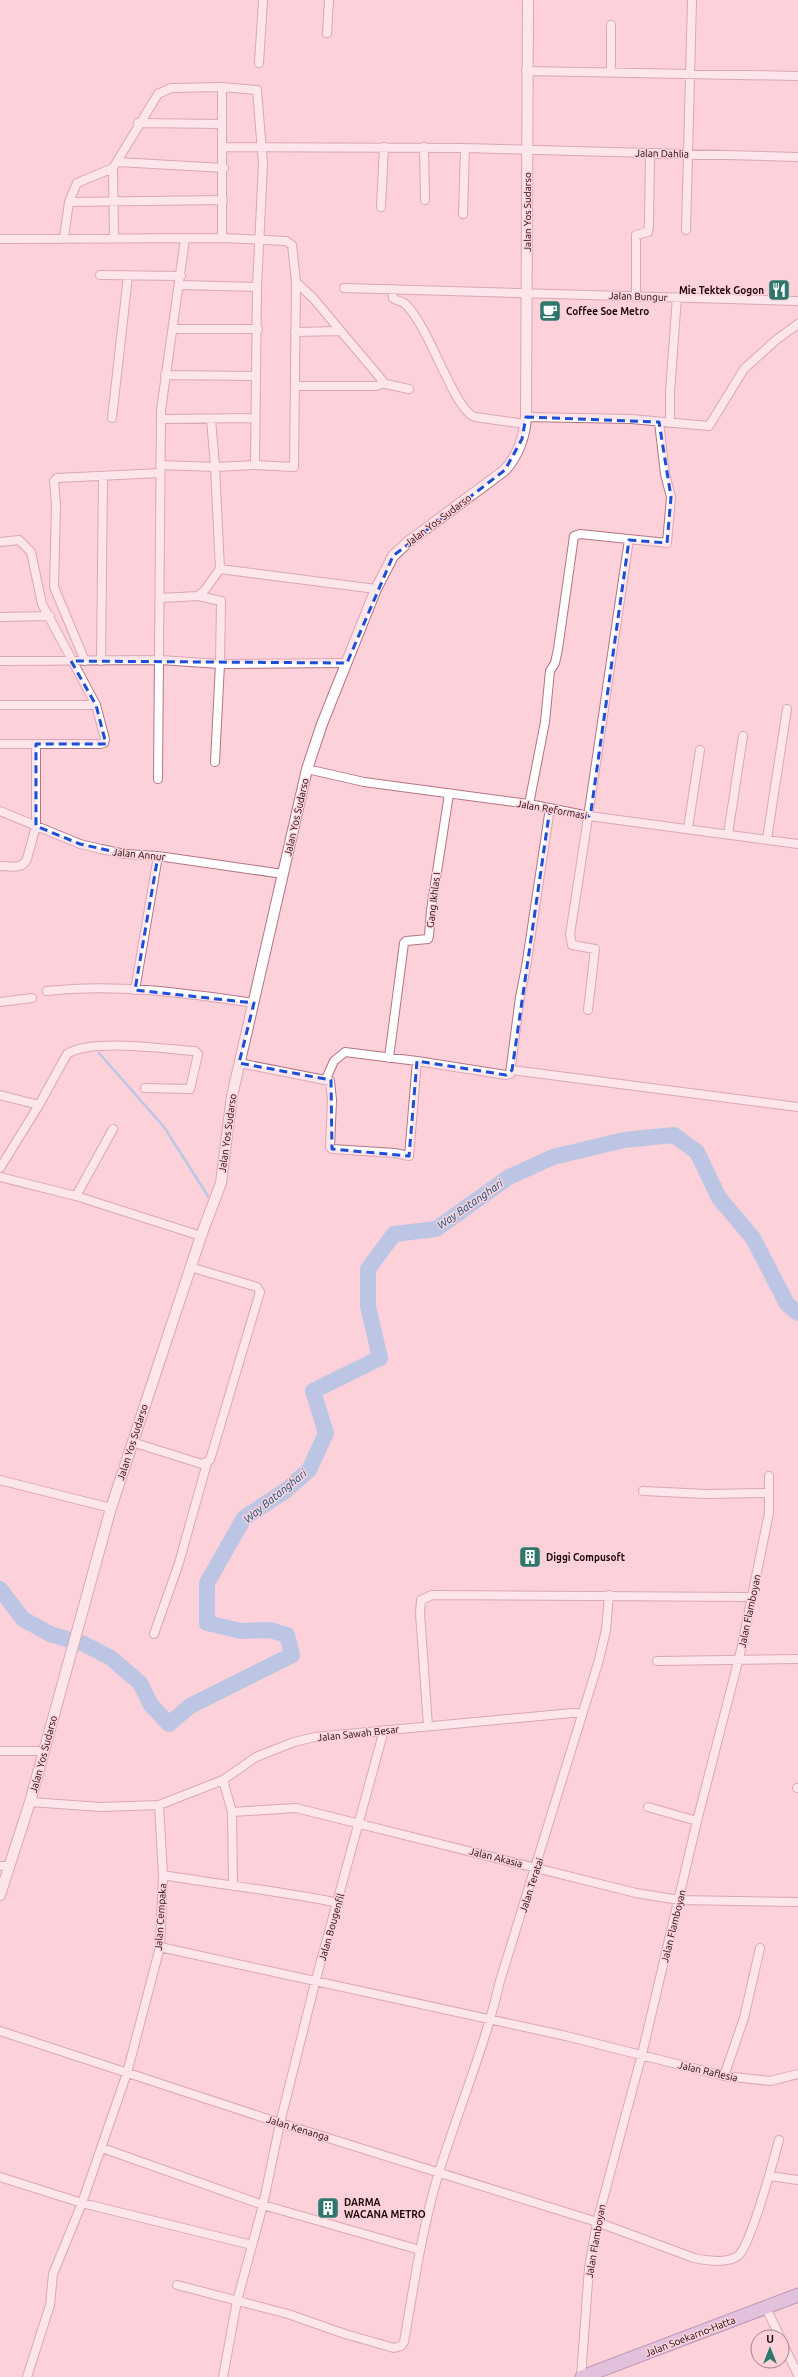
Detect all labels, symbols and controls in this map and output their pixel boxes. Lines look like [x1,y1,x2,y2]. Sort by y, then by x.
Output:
street label: Jalan Dahlia [635,148,689,159]
street label: Jalan Yos Sudarso [522,172,533,252]
restaurant icon: Mie Tektek Gogon [766,277,792,303]
place label: Mie Tektek Gogon [679,285,764,296]
street label: Jalan Bungur [608,290,668,303]
cafe icon: Coffee Soe Metro [537,298,563,324]
place label: Coffee Soe Metro [566,305,649,317]
street label: Jalan Yos Sudarso [403,492,474,549]
street label: Jalan Yos Sudarso [282,777,311,857]
street label: Jalan Reformasi [516,798,588,821]
street label: Jalan Annur [112,846,166,863]
street label: Gang Ikhlas I [425,872,442,928]
street label: Jalan Yos Sudarso [217,1093,239,1173]
water label: Way Batanghari [435,1176,506,1231]
street label: Jalan Yos Sudarso [115,1402,150,1482]
water label: Way Batanghari [241,1466,310,1525]
building icon: Diggi Compusoft [517,1544,543,1570]
place label: Diggi Compusoft [546,1552,626,1563]
street label: Jalan Flamboyan [736,1573,763,1649]
street label: Jalan Yos Sudarso [28,1714,59,1794]
street label: Jalan Sawah Besar [317,1724,400,1743]
street label: Jalan Akasia [468,1846,524,1869]
street label: Jalan Teratai [517,1856,545,1914]
street label: Jalan Cempaka [153,1883,168,1951]
street label: Jalan Flamboyan [659,1888,688,1964]
street label: Jalan Bougenfil [317,1892,346,1962]
street label: Jalan Raflesia [677,2059,739,2084]
street label: Jalan Kenanga [265,2114,330,2143]
building icon: DARMA WACANA METRO [315,2195,341,2221]
place label: DARMA WACANA METRO [344,2197,426,2220]
street label: Jalan Flamboyan [584,2203,607,2279]
street label: Jalan Soekarno-Hatta [643,2314,737,2359]
north arrow [750,2329,790,2369]
text: U [766,2333,774,2345]

